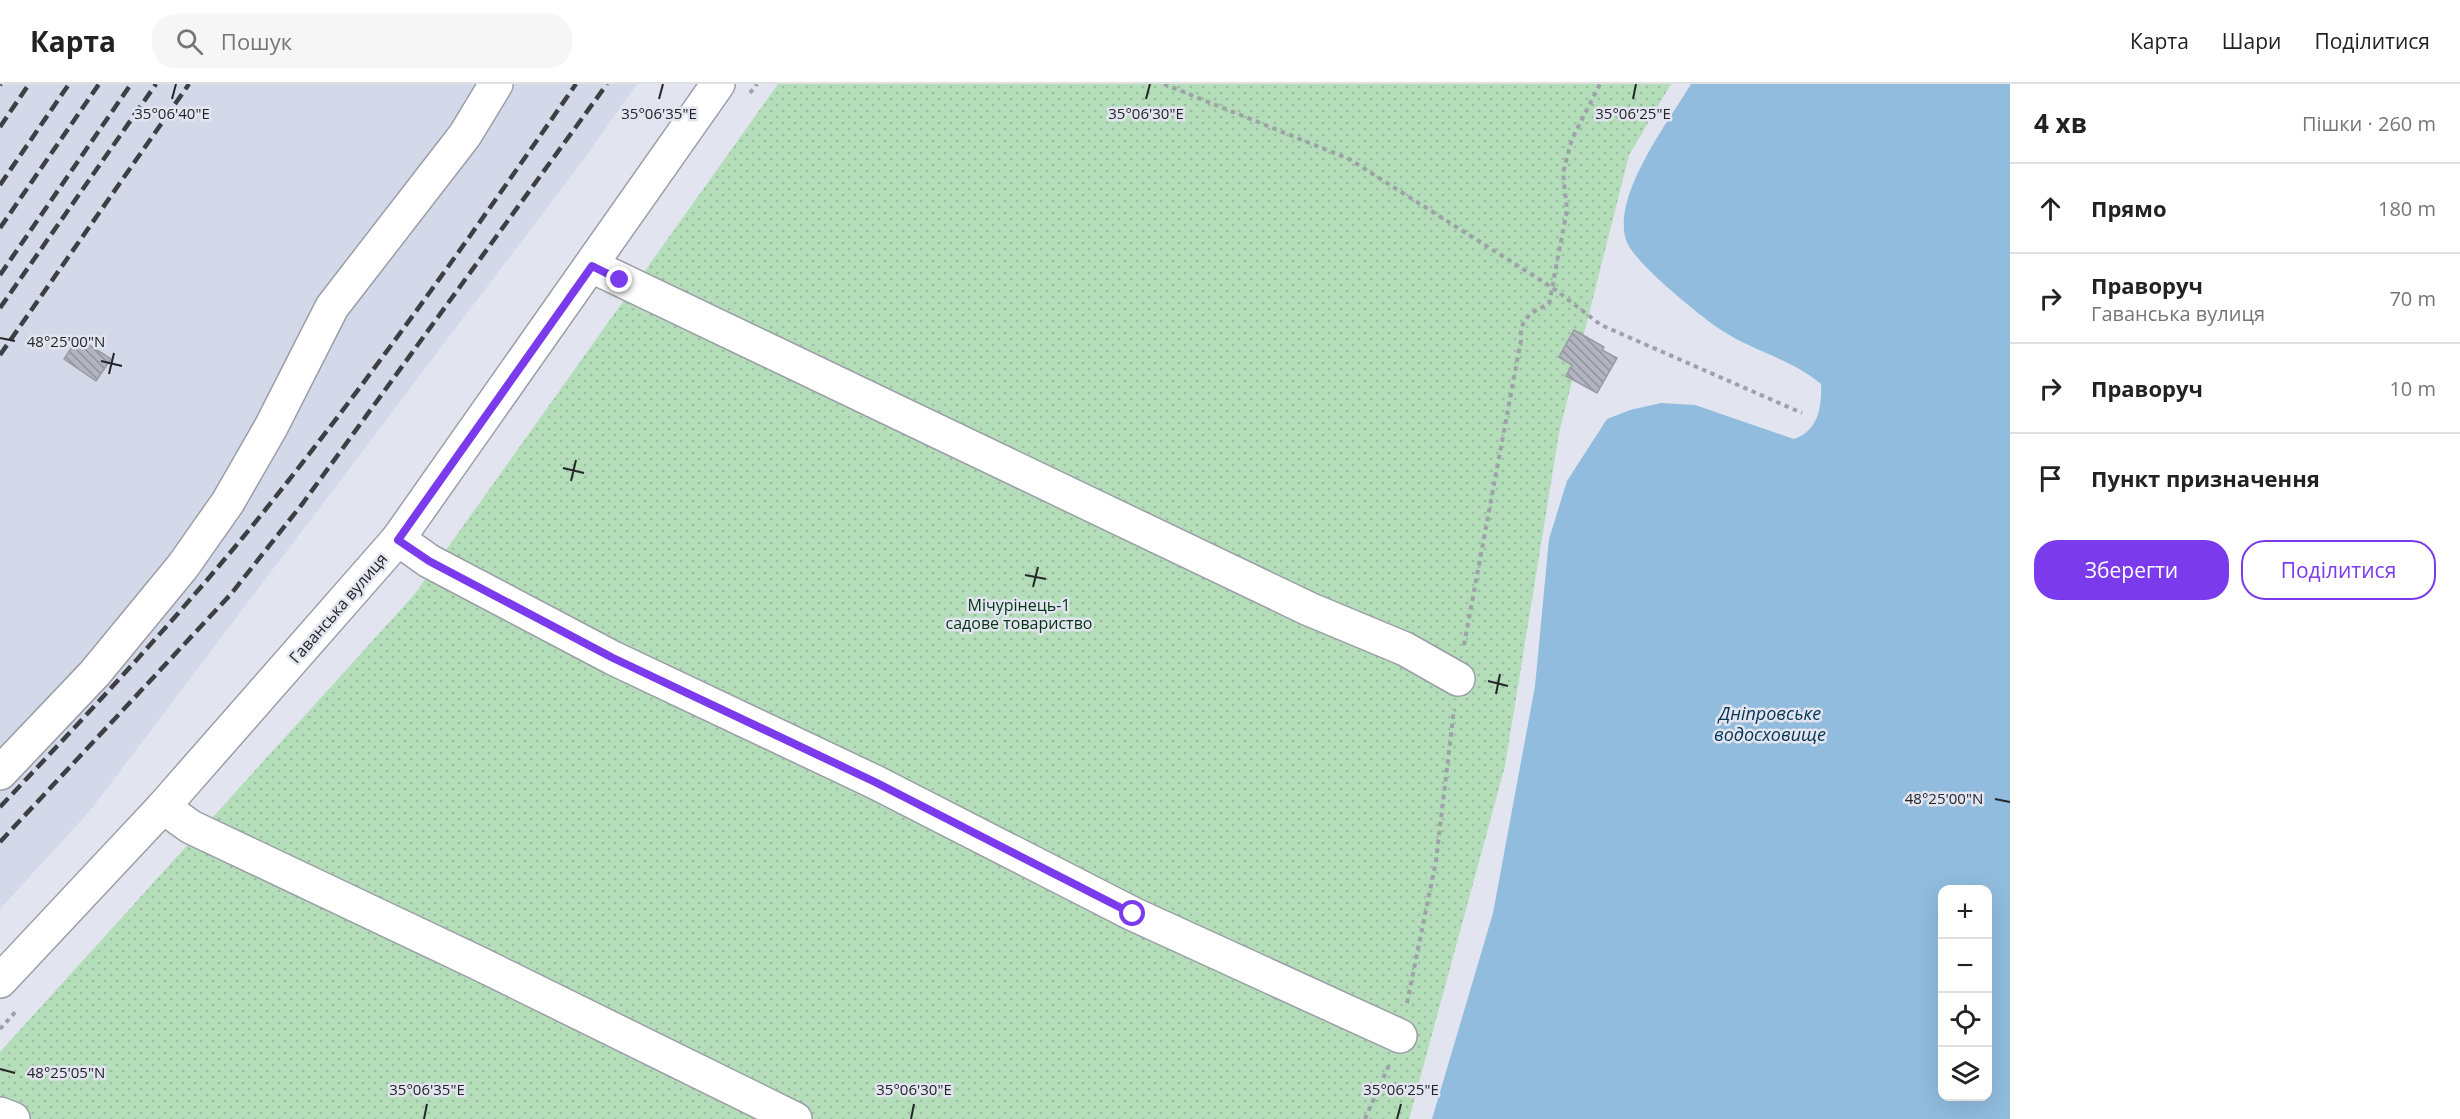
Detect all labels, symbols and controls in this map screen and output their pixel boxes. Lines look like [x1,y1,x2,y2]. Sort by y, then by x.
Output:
search box [152,14,572,68]
text: Карта [30,22,116,60]
icon: search [173,25,206,58]
text: Пошук [221,26,292,56]
text: Карта [2130,27,2189,55]
text: Шари [2222,27,2281,55]
text: Поділитися [2314,27,2430,55]
text: 35°06'40"E [134,103,210,123]
text: 35°06'35"E [621,103,697,123]
text: 35°06'30"E [1108,103,1184,123]
text: 35°06'25"E [1595,103,1671,123]
text: 4 хв [2034,105,2087,141]
text: Пішки · 260 m [2302,110,2436,137]
icon: ahead [2034,192,2067,225]
text: Прямо [2091,193,2167,223]
text: 180 m [2378,195,2436,222]
route end [606,266,632,292]
text: Праворуч [2091,270,2203,300]
icon: right [2034,282,2067,315]
text: 70 m [2389,285,2436,312]
text: Гаванська вулиця [2091,300,2265,327]
text: 48°25'00"N [27,331,105,351]
icon: right [2034,372,2067,405]
text: Праворуч [2091,373,2203,403]
text: 10 m [2389,375,2436,402]
icon: arrive [2034,462,2067,495]
text: Пункт призначення [2091,463,2320,493]
button: Зберегти [2034,540,2229,600]
button: Поділитися [2241,540,2436,600]
street label: Гаванська вулиця [284,548,392,668]
park label: Мічурінець-1 садове товариство [946,594,1092,634]
water label: Дніпровське водосховище [1714,701,1826,746]
text: 48°25'00"N [1905,788,1983,808]
map controls [1938,885,1992,1101]
button: + [1938,885,1992,939]
route start [1119,900,1145,926]
button: − [1938,939,1992,993]
button: locate [1938,993,1992,1047]
button: layers [1938,1047,1992,1101]
text: 48°25'05"N [27,1062,105,1082]
text: 35°06'35"E [389,1079,465,1099]
text: 35°06'30"E [876,1079,952,1099]
text: 35°06'25"E [1363,1079,1439,1099]

